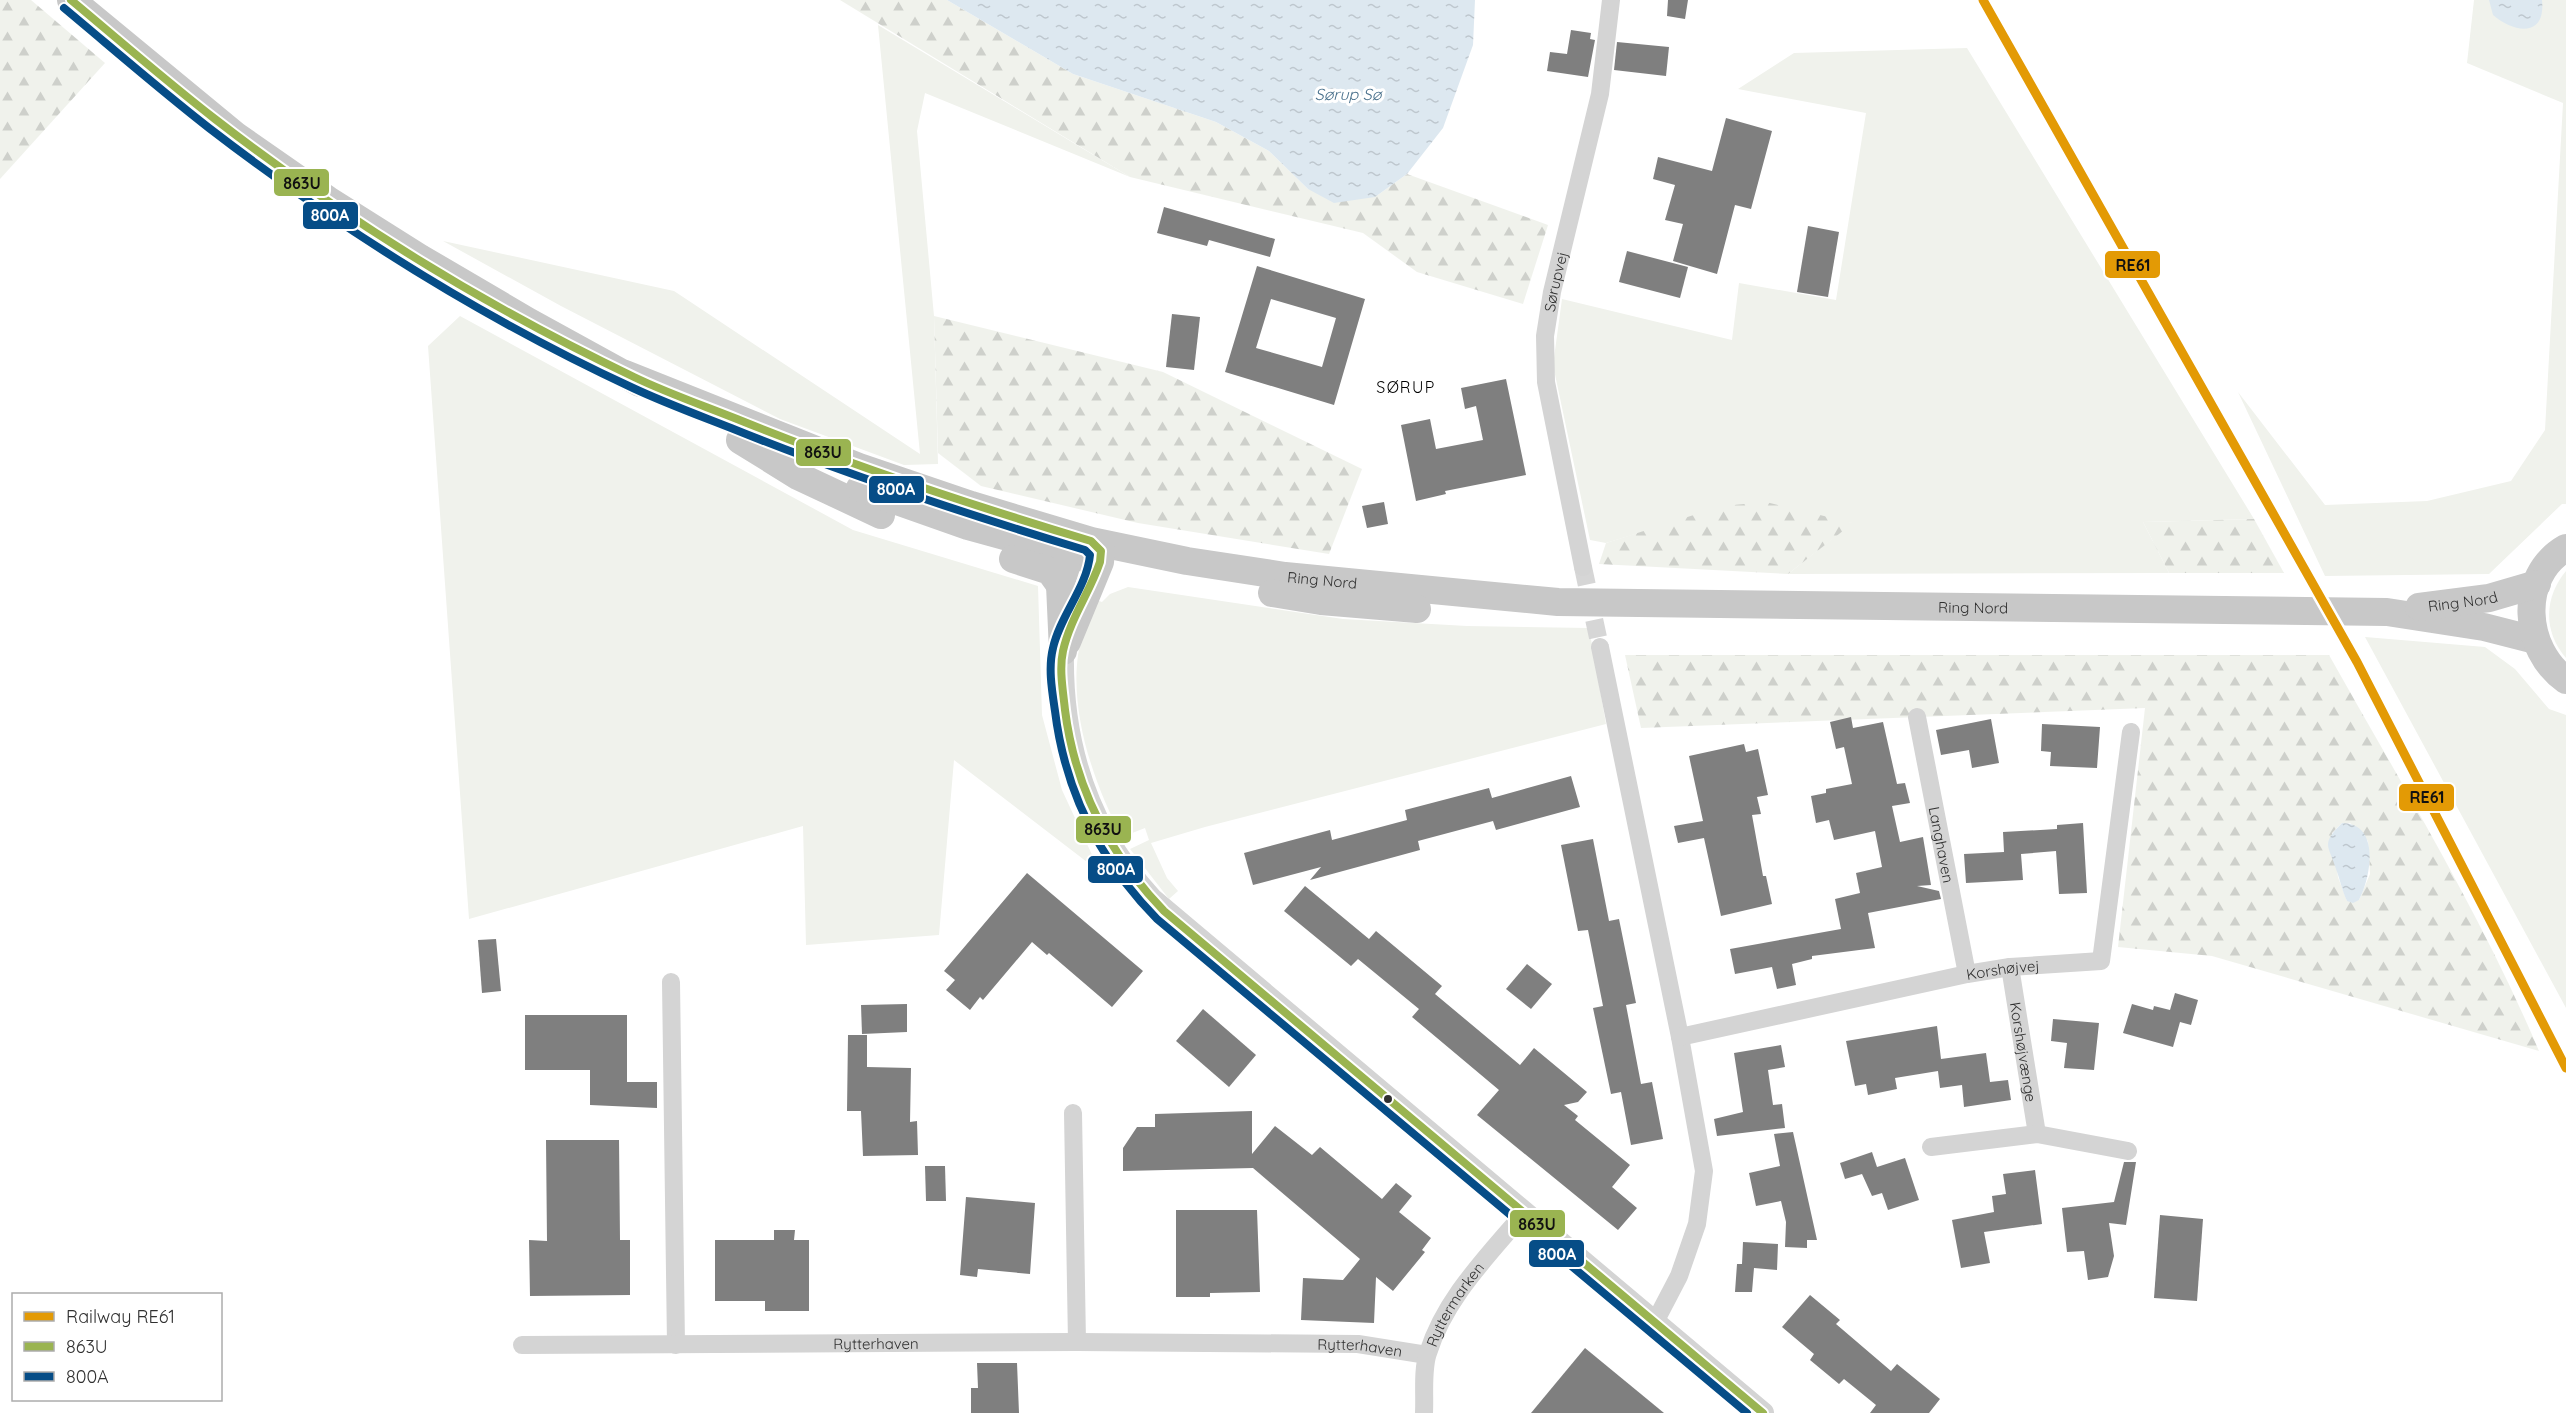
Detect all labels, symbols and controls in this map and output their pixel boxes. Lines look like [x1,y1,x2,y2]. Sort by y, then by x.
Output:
water label: Sørup Sø [1315,84,1383,104]
line badge: 863U [273,168,330,197]
text: 863U [283,173,321,193]
line badge: 800A [302,201,359,230]
text: 800A [311,205,350,225]
street label: Sørupvej [1539,250,1571,313]
line badge: RE61 [2104,250,2161,279]
text: RE61 [2116,255,2150,275]
district label: SØRUP [1376,377,1436,397]
line badge: 863U [795,438,852,467]
text: 863U [804,442,842,462]
line badge: 800A [868,475,925,504]
text: 800A [877,479,916,499]
street label: Ring Nord [1287,567,1358,592]
street label: Ring Nord [2427,587,2500,615]
street label: Ring Nord [1938,597,2008,617]
line badge: RE61 [2398,783,2455,812]
text: RE61 [2410,787,2444,807]
street label: Langhaven [1925,805,1959,885]
line badge: 863U [1075,815,1132,844]
text: 863U [1084,819,1122,839]
line badge: 800A [1087,855,1144,884]
text: 800A [1097,859,1136,879]
street label: Korshøjvej [1965,956,2040,983]
street label: Korshøjvænge [2006,1000,2041,1103]
unlabelled marker [1382,1093,1394,1105]
line badge: 863U [1509,1209,1566,1238]
text: 863U [1518,1214,1556,1234]
line badge: 800A [1528,1239,1585,1268]
text: 800A [1538,1244,1577,1264]
street label: Ryttermarken [1421,1258,1488,1349]
legend [12,1293,222,1401]
text: Railway RE61 [66,1305,175,1328]
street label: Rytterhaven [833,1333,919,1353]
street label: Rytterhaven [1317,1334,1404,1360]
text: 863U [66,1335,108,1358]
text: 800A [66,1365,109,1388]

